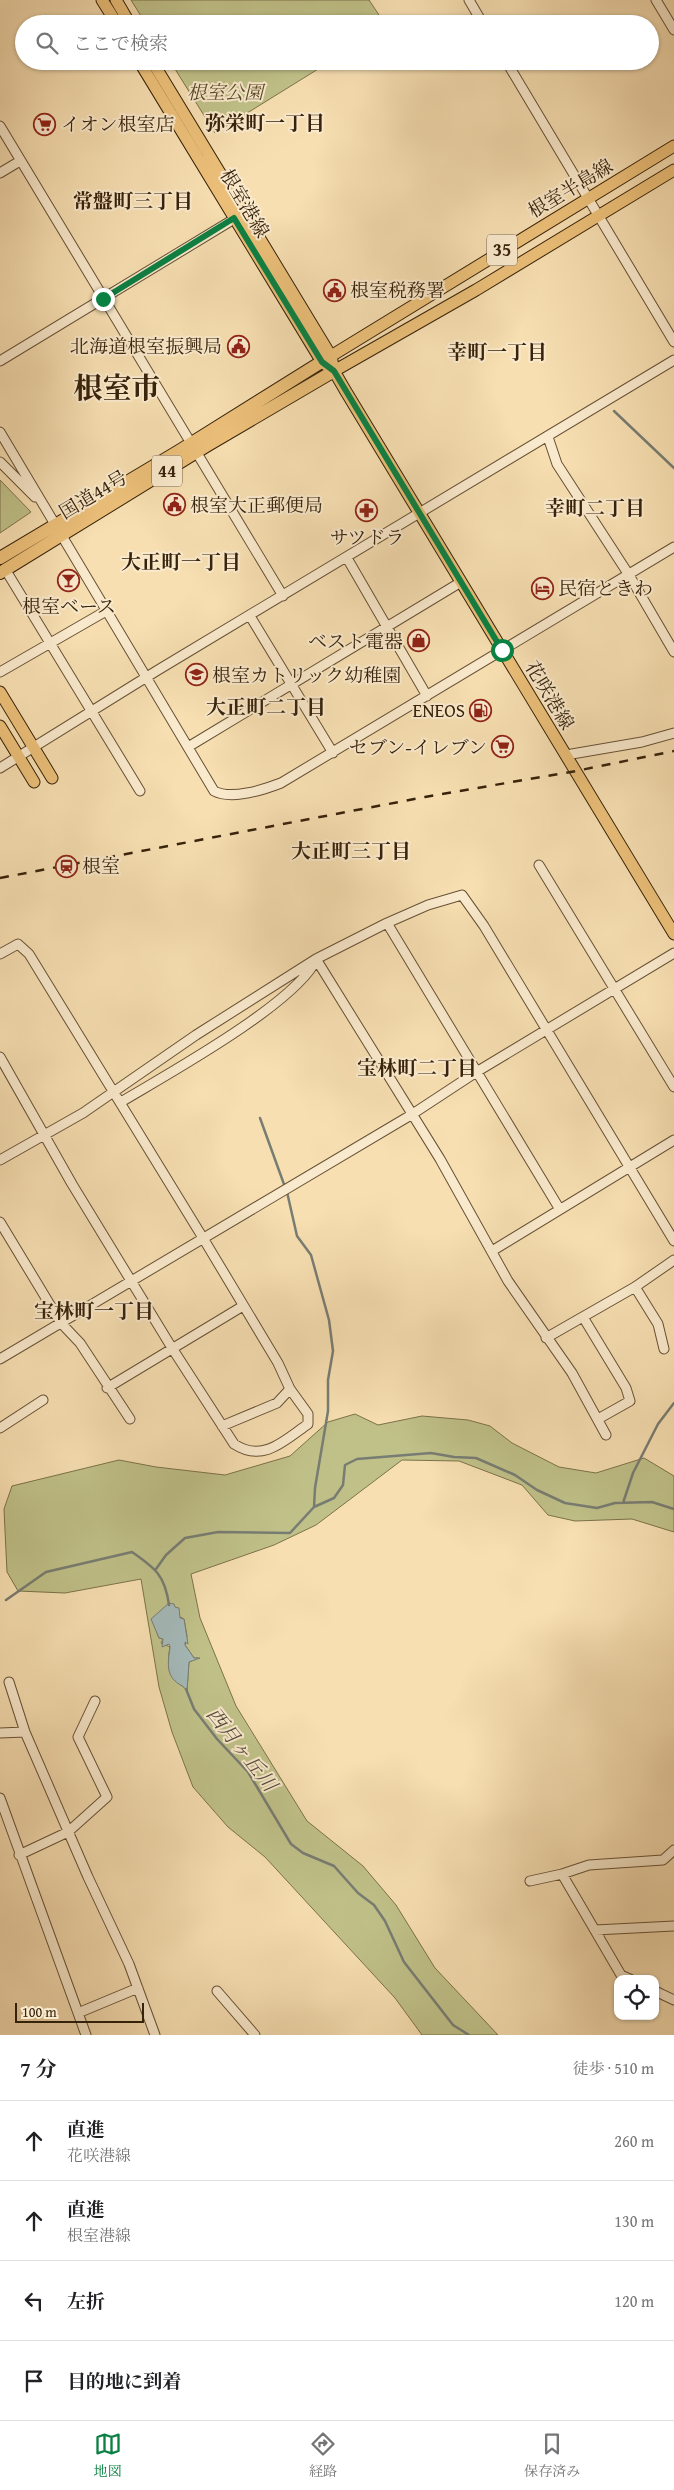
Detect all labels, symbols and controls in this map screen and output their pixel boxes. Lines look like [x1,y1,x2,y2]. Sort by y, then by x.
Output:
search box [15,15,659,70]
icon: search [33,29,61,57]
text: ここで検索 [73,29,168,57]
park label: 根室公園 [187,78,266,106]
district label: 弥栄町一丁目 [205,108,325,137]
place label: イオン根室店 [61,110,174,138]
supermarket icon: イオン根室店 [33,112,57,136]
street label: 根室半島線 [522,152,618,224]
street label: 根室港線 [213,163,277,243]
district label: 常盤町三丁目 [73,186,193,215]
road number: 35 [487,234,517,266]
place label: 根室税務署 [350,276,445,304]
public building icon: 根室税務署 [322,278,346,302]
route end [92,288,115,311]
place label: 北海道根室振興局 [70,332,222,360]
public building icon: 北海道根室振興局 [226,334,250,358]
district label: 幸町一丁目 [447,337,547,366]
district label: 根室市 [73,366,161,409]
road number: 44 [152,456,182,486]
street label: 国道44号 [54,463,132,525]
place label: 根室大正郵便局 [190,491,323,519]
public building icon: 根室大正郵便局 [162,493,186,517]
district label: 幸町二丁目 [545,493,645,522]
pharmacy icon: サツドラ [355,499,379,523]
place label: サツドラ [330,523,404,551]
district label: 大正町一丁目 [121,547,241,576]
bar icon: 根室ベース [57,568,81,592]
place label: 民宿ときわ [558,574,653,602]
hotel icon: 民宿ときわ [530,576,554,600]
place label: 根室ベース [22,592,116,620]
place label: ベスト電器 [308,627,403,655]
shop icon: ベスト電器 [407,629,431,653]
route start [491,639,514,662]
street label: 花咲港線 [518,655,582,735]
place label: 根室カトリック幼稚園 [212,661,401,689]
school or university icon: 根室カトリック幼稚園 [184,663,208,687]
district label: 大正町二丁目 [206,692,326,721]
place label: ENEOS [413,696,465,724]
fuel station icon: ENEOS [469,698,493,722]
place label: セブン-イレブン [349,733,487,761]
supermarket icon: セブン-イレブン [491,735,515,759]
district label: 大正町三丁目 [291,836,411,865]
place label: 根室 [82,852,120,880]
station icon: 根室 [54,854,78,878]
district label: 宝林町二丁目 [357,1053,477,1082]
district label: 宝林町一丁目 [34,1296,154,1325]
water label: 西月ヶ丘川 [200,1700,286,1799]
map controls [614,1975,659,2020]
button: locate [614,1975,659,2020]
scale bar [15,2000,144,2023]
text: 100 m [22,2002,57,2022]
text: 7 分 [20,2053,57,2084]
text: 徒歩 · 510 m [573,2056,654,2080]
text: 直進 [67,2115,105,2143]
icon: ahead [20,2127,48,2155]
text: 260 m [614,2129,654,2153]
text: 花咲港線 [67,2143,131,2167]
text: 直進 [67,2195,105,2223]
icon: ahead [20,2207,48,2235]
text: 130 m [614,2209,654,2233]
text: 根室港線 [67,2223,131,2247]
icon: left [20,2287,48,2315]
text: 左折 [67,2287,105,2315]
text: 120 m [614,2289,654,2313]
icon: arrive [20,2367,48,2395]
text: 目的地に到着 [67,2367,181,2395]
tab: 地図 [94,2430,122,2481]
tab: 経路 [309,2430,337,2481]
tab: 保存済み [524,2430,580,2481]

